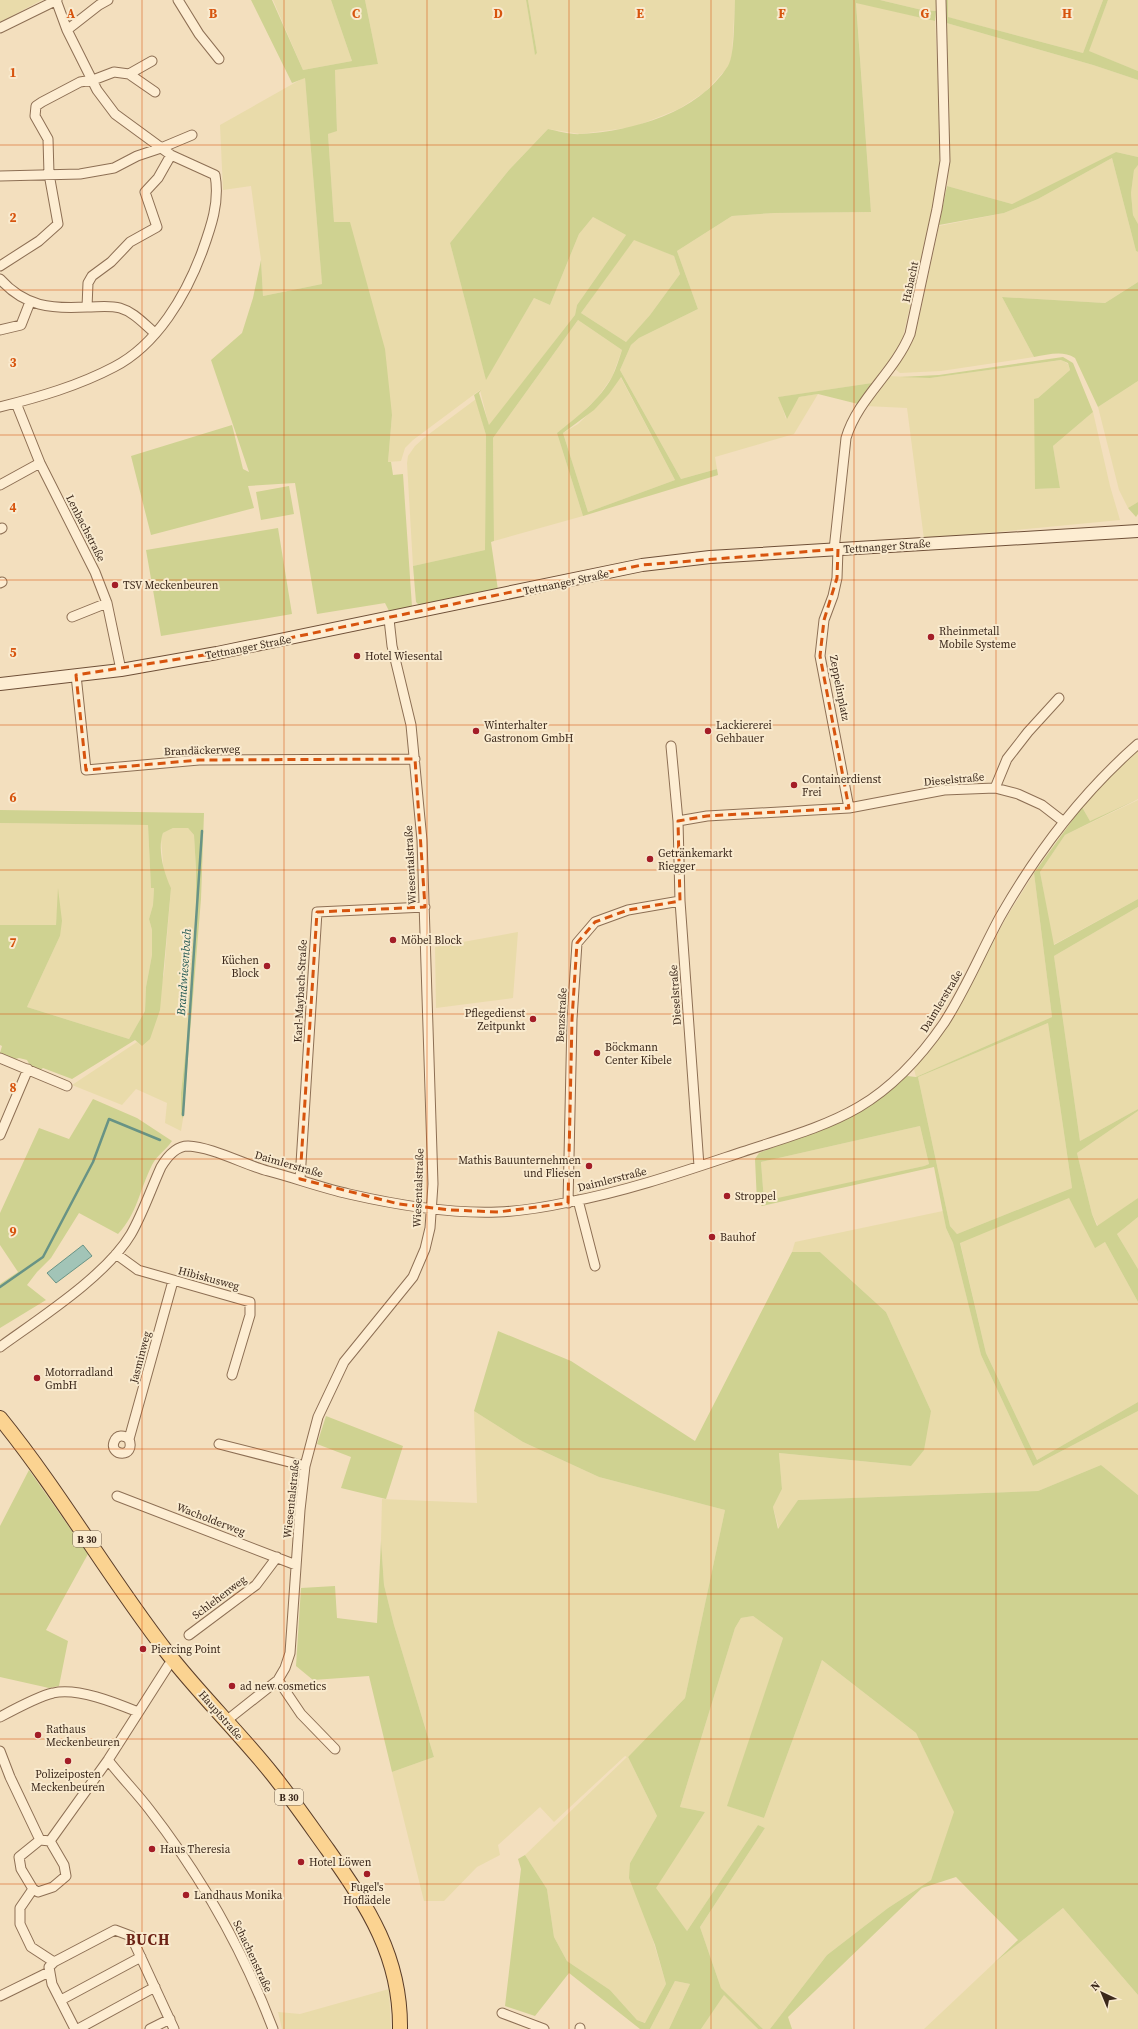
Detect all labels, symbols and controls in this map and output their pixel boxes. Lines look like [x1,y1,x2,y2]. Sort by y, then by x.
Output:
text: A [67,5,76,22]
text: B [209,5,218,22]
text: C [352,5,360,22]
text: D [493,5,503,22]
text: E [636,5,644,22]
text: F [778,5,786,22]
text: G [921,5,930,22]
text: H [1062,5,1072,22]
text: 1 [9,64,17,81]
text: 2 [9,209,17,226]
street label: Habacht [899,260,922,304]
text: 3 [9,354,17,371]
street label: Lenbachstraße [62,492,109,565]
text: 4 [9,499,17,516]
street label: Tettnanger Straße [843,536,932,557]
street label: Tettnanger Straße [522,566,611,599]
place label: TSV Meckenbeuren [123,578,219,593]
marker: TSV Meckenbeuren [110,580,120,590]
place label: Rheinmetall Mobile Systeme [939,624,1017,652]
street label: Tettnanger Straße [204,632,293,663]
marker: Rheinmetall Mobile Systeme [926,632,936,642]
text: 5 [9,644,17,661]
place label: Hotel Wiesental [365,649,443,664]
marker: Hotel Wiesental [352,651,362,661]
street label: Zeppelinplatz [826,654,853,722]
place label: Winterhalter Gastronom GmbH [484,718,574,746]
place label: Lackiererei Gehbauer [716,718,772,746]
marker: Winterhalter Gastronom GmbH [471,726,481,736]
marker: Lackiererei Gehbauer [703,726,713,736]
street label: Brandäckerweg [164,742,241,759]
street label: Dieselstraße [923,769,985,790]
place label: Containerdienst Frei [802,772,881,800]
marker: Containerdienst Frei [789,780,799,790]
text: 6 [9,789,17,806]
street label: Wiesentalstraße [401,825,420,905]
place label: Getränkemarkt Riegger [658,846,733,874]
marker: Getränkemarkt Riegger [645,854,655,864]
water label: Brandwiesenbach [173,928,195,1017]
place label: Möbel Block [401,933,463,948]
text: 7 [9,934,17,951]
marker: Möbel Block [388,935,398,945]
street label: Karl-Maybach-Straße [290,939,311,1043]
place label: Küchen Block [221,953,260,981]
marker: Küchen Block [262,961,272,971]
street label: Dieselstraße [666,964,685,1026]
street label: Daimlerstraße [917,967,966,1035]
street label: Benzstraße [553,987,570,1043]
place label: Pflegedienst Zeitpunkt [465,1006,525,1034]
marker: Pflegedienst Zeitpunkt [528,1014,538,1024]
place label: Böckmann Center Kibele [605,1040,672,1068]
marker: Böckmann Center Kibele [592,1048,602,1058]
text: 8 [9,1079,17,1096]
street label: Daimlerstraße [253,1148,325,1182]
street label: Wiesentalstraße [410,1148,427,1228]
place label: Mathis Bauunternehmen und Fliesen [458,1153,581,1181]
marker: Mathis Bauunternehmen und Fliesen [584,1161,594,1171]
street label: Daimlerstraße [576,1164,649,1195]
place label: Stroppel [735,1189,776,1204]
marker: Stroppel [722,1191,732,1201]
text: 9 [9,1223,17,1240]
place label: Bauhof [720,1230,757,1245]
marker: Bauhof [707,1232,717,1242]
street label: Hibiskusweg [177,1263,241,1294]
street label: Jasminweg [126,1329,155,1386]
place label: Motorradland GmbH [45,1365,114,1393]
marker: Motorradland GmbH [32,1373,42,1383]
street label: Wiesentalstraße [280,1458,303,1539]
street label: Wacholderweg [174,1499,248,1540]
road number: B 30 [73,1531,101,1547]
street label: Schlehenweg [189,1572,250,1623]
place label: Piercing Point [151,1642,221,1657]
marker: Piercing Point [138,1644,148,1654]
place label: ad new cosmetics [240,1679,326,1694]
marker: ad new cosmetics [227,1681,237,1691]
street label: Hauptstraße [195,1687,246,1743]
place label: Rathaus Meckenbeuren [46,1722,120,1750]
marker: Rathaus Meckenbeuren [33,1730,43,1740]
marker: Polizeiposten Meckenbeuren [63,1756,73,1766]
place label: Polizeiposten Meckenbeuren [31,1767,105,1795]
road number: B 30 [275,1789,303,1805]
place label: Haus Theresia [160,1842,231,1857]
marker: Haus Theresia [147,1844,157,1854]
place label: Hotel Löwen [309,1855,372,1870]
marker: Hotel Löwen [296,1857,306,1867]
marker: Fugel's Hoflädele [362,1869,372,1879]
place label: Fugel's Hoflädele [343,1880,391,1908]
place label: Landhaus Monika [194,1888,283,1903]
marker: Landhaus Monika [181,1890,191,1900]
street label: Schachenstraße [229,1918,276,1995]
district label: BUCH [126,1929,170,1950]
north arrow [1082,1973,1122,2013]
text: N [1087,1978,1103,1994]

